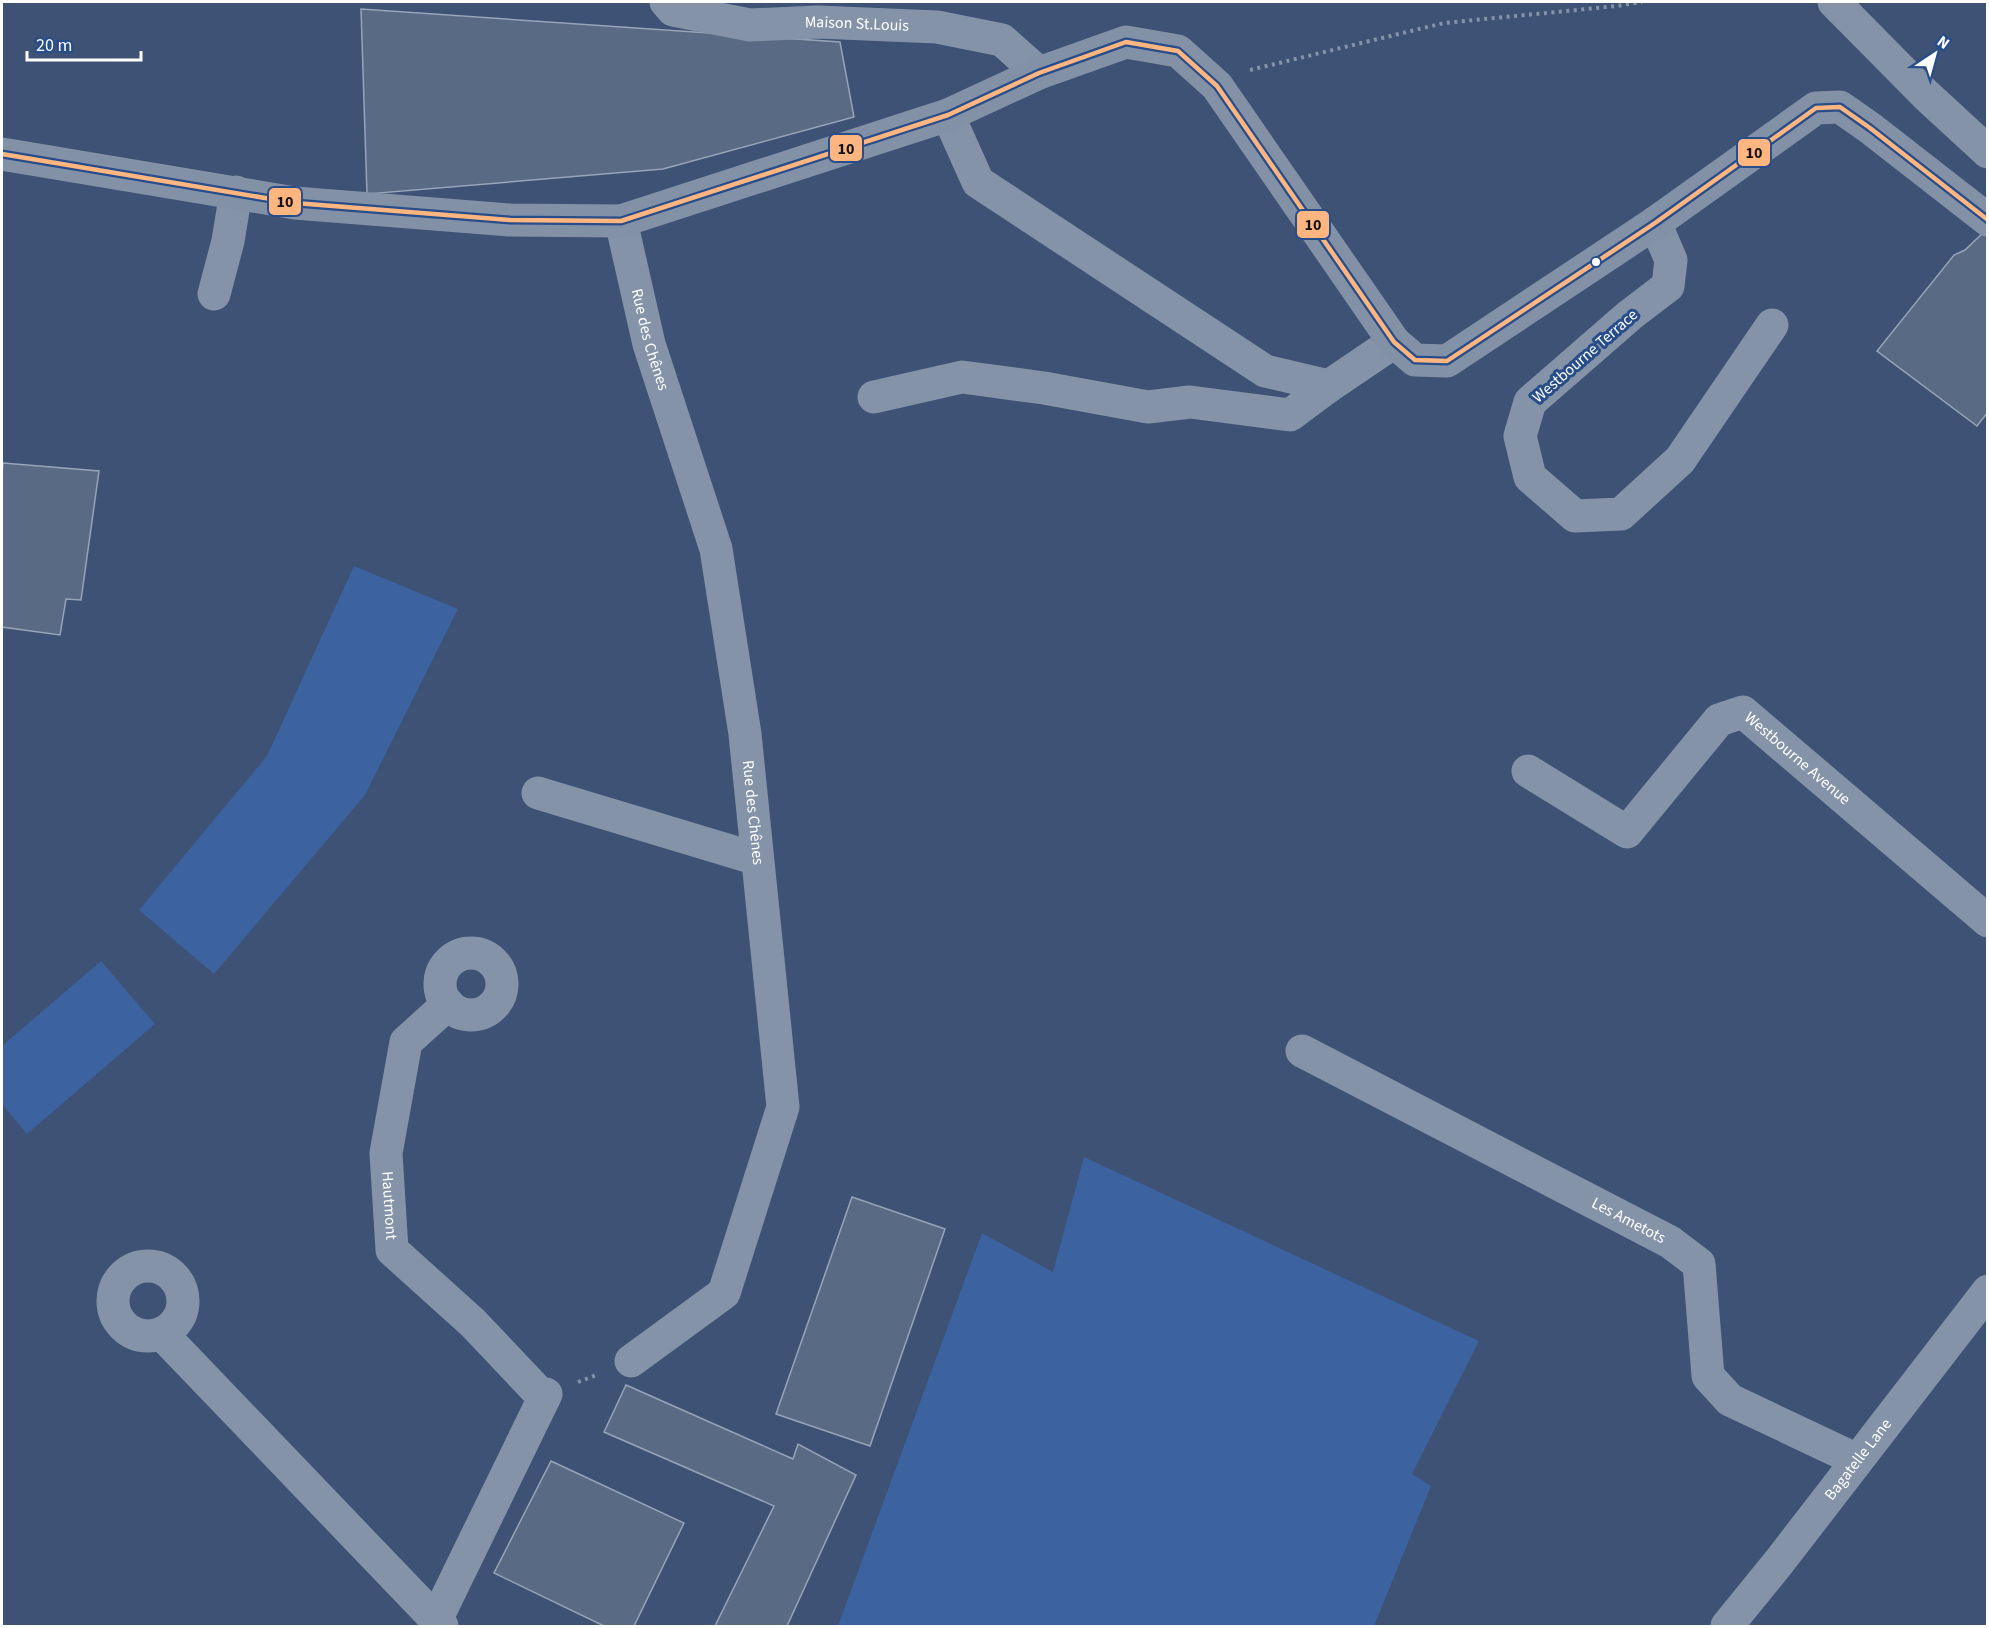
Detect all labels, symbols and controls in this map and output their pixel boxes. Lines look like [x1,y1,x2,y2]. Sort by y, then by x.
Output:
street label: Maison St.Louis [804,11,910,37]
scale bar [27,24,141,62]
north arrow [1905,24,1965,84]
text: N [1932,31,1954,55]
text: 20 m [36,33,72,58]
line badge: 10 [829,134,863,162]
text: 10 [838,138,854,160]
line badge: 10 [1737,138,1771,167]
text: 10 [1746,142,1762,164]
line badge: 10 [268,187,302,216]
text: 10 [277,191,293,213]
line badge: 10 [1296,210,1330,239]
text: 10 [1305,214,1321,236]
unlabelled marker [1590,256,1602,268]
street label: Rue des Chênes [626,286,675,394]
street label: Westbourne Terrace [1528,304,1642,408]
street label: Westbourne Avenue [1739,707,1855,810]
street label: Rue des Chênes [737,759,769,866]
street label: Hautmont [376,1170,402,1241]
street label: Les Ametots [1588,1192,1670,1249]
street label: Bagatelle Lane [1819,1414,1897,1505]

